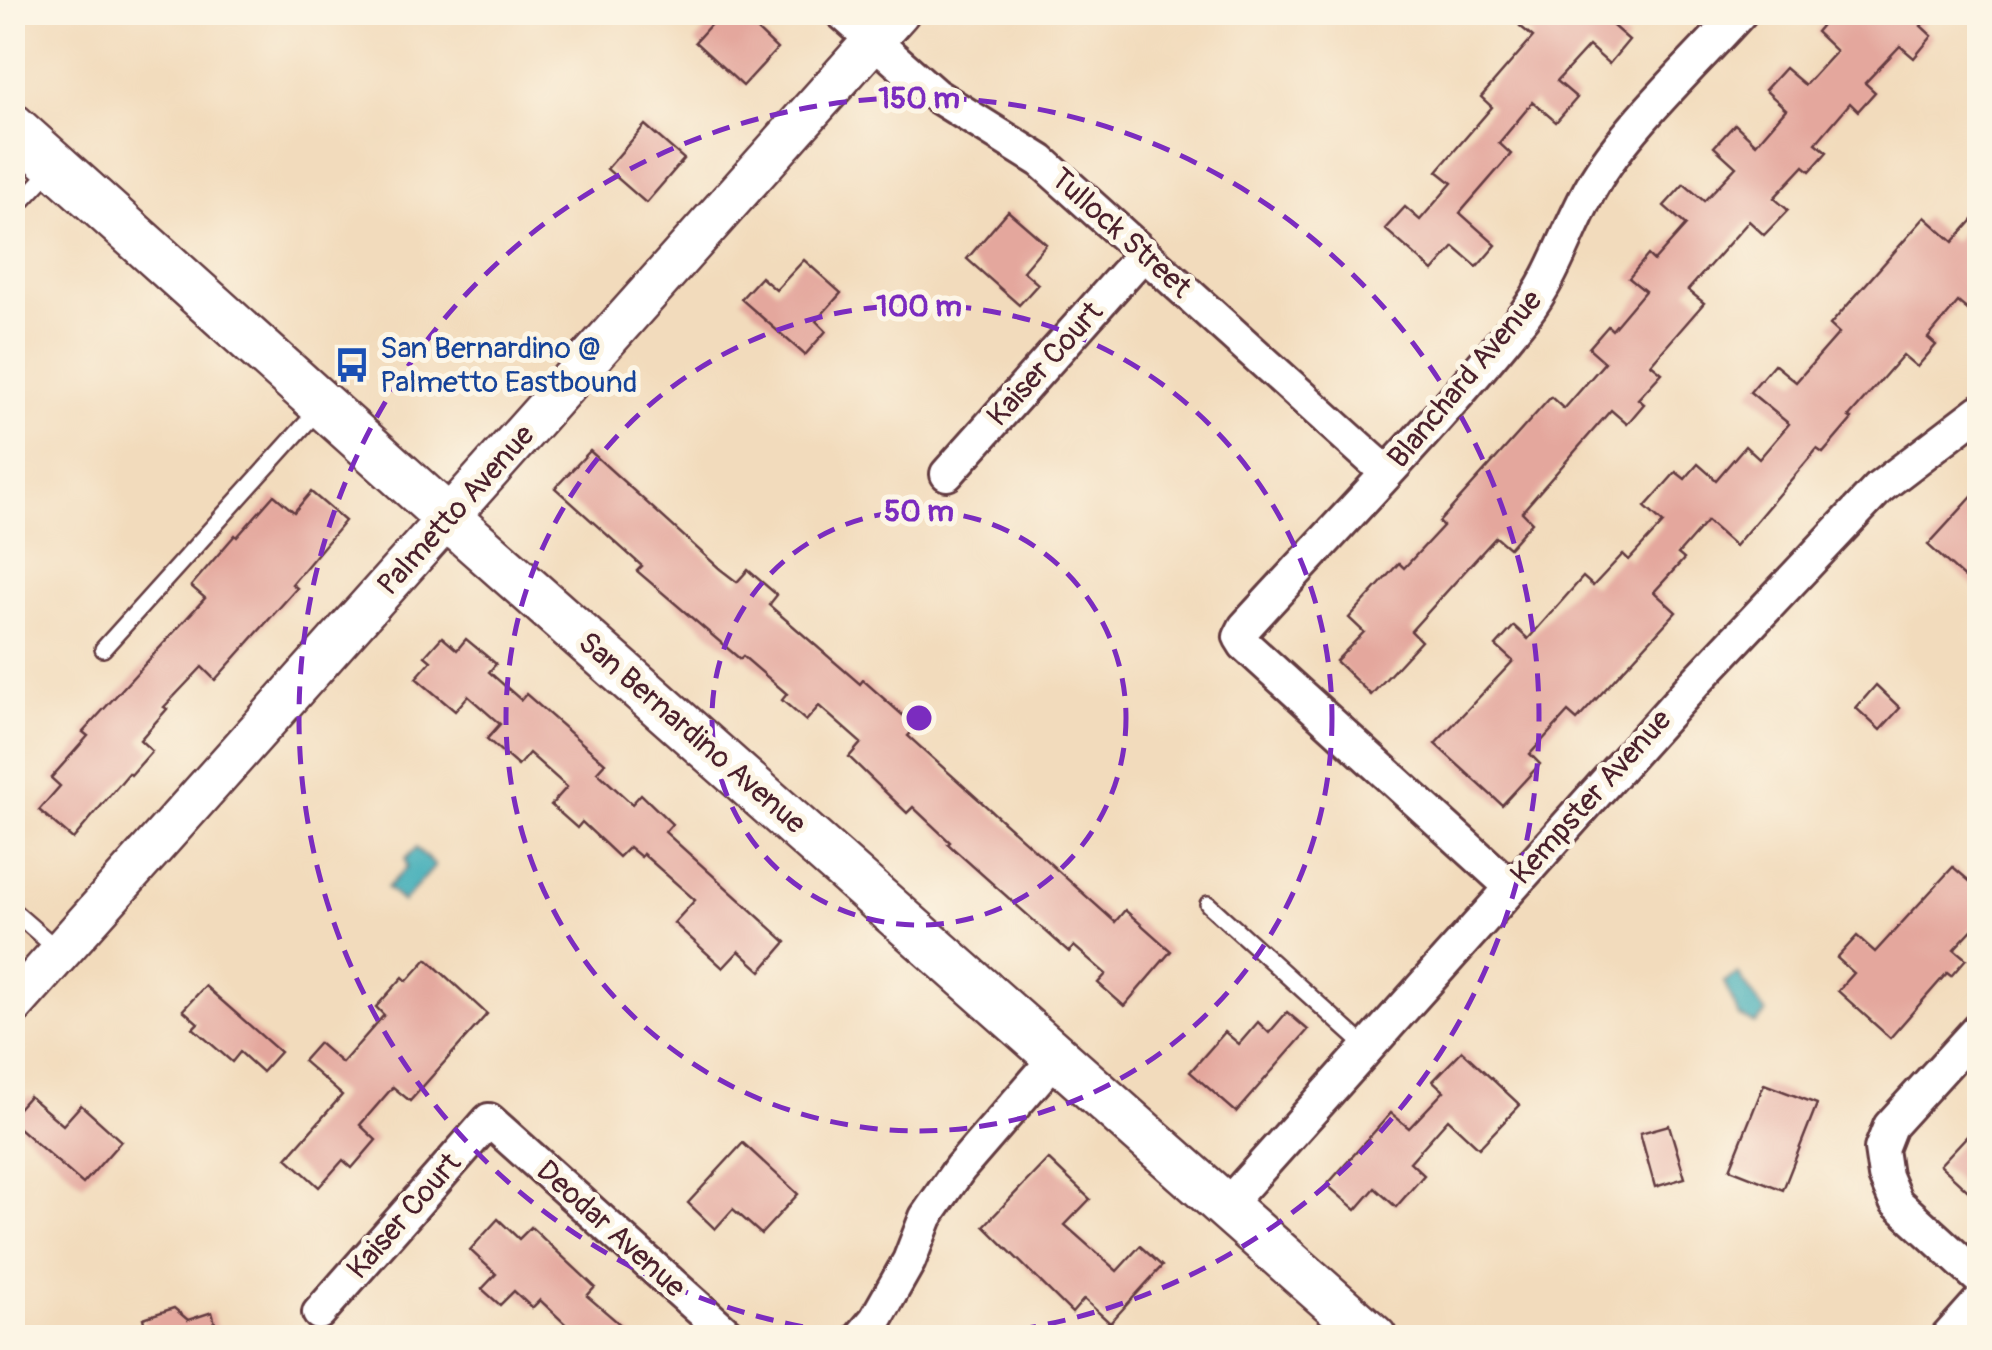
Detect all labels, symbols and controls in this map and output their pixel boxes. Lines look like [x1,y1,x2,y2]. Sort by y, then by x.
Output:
text: 150 m [878,80,960,117]
street label: Tullock Street [1043,160,1200,307]
street label: Blanchard Avenue [1380,282,1550,476]
text: 100 m [876,288,962,325]
street label: Kaiser Court [979,293,1111,434]
place label: San Bernardino @ Palmetto Eastbound [380,330,637,401]
bus stop icon: San Bernardino @ Palmetto Eastbound [333,346,371,384]
street label: Palmetto Avenue [370,417,542,603]
text: 50 m [884,493,954,530]
street label: San Bernardino Avenue [571,624,814,842]
centre of rings [901,700,937,736]
street label: Kempster Avenue [1503,702,1680,892]
street label: Kaiser Court [339,1145,470,1287]
street label: Deodar Avenue [529,1152,693,1306]

